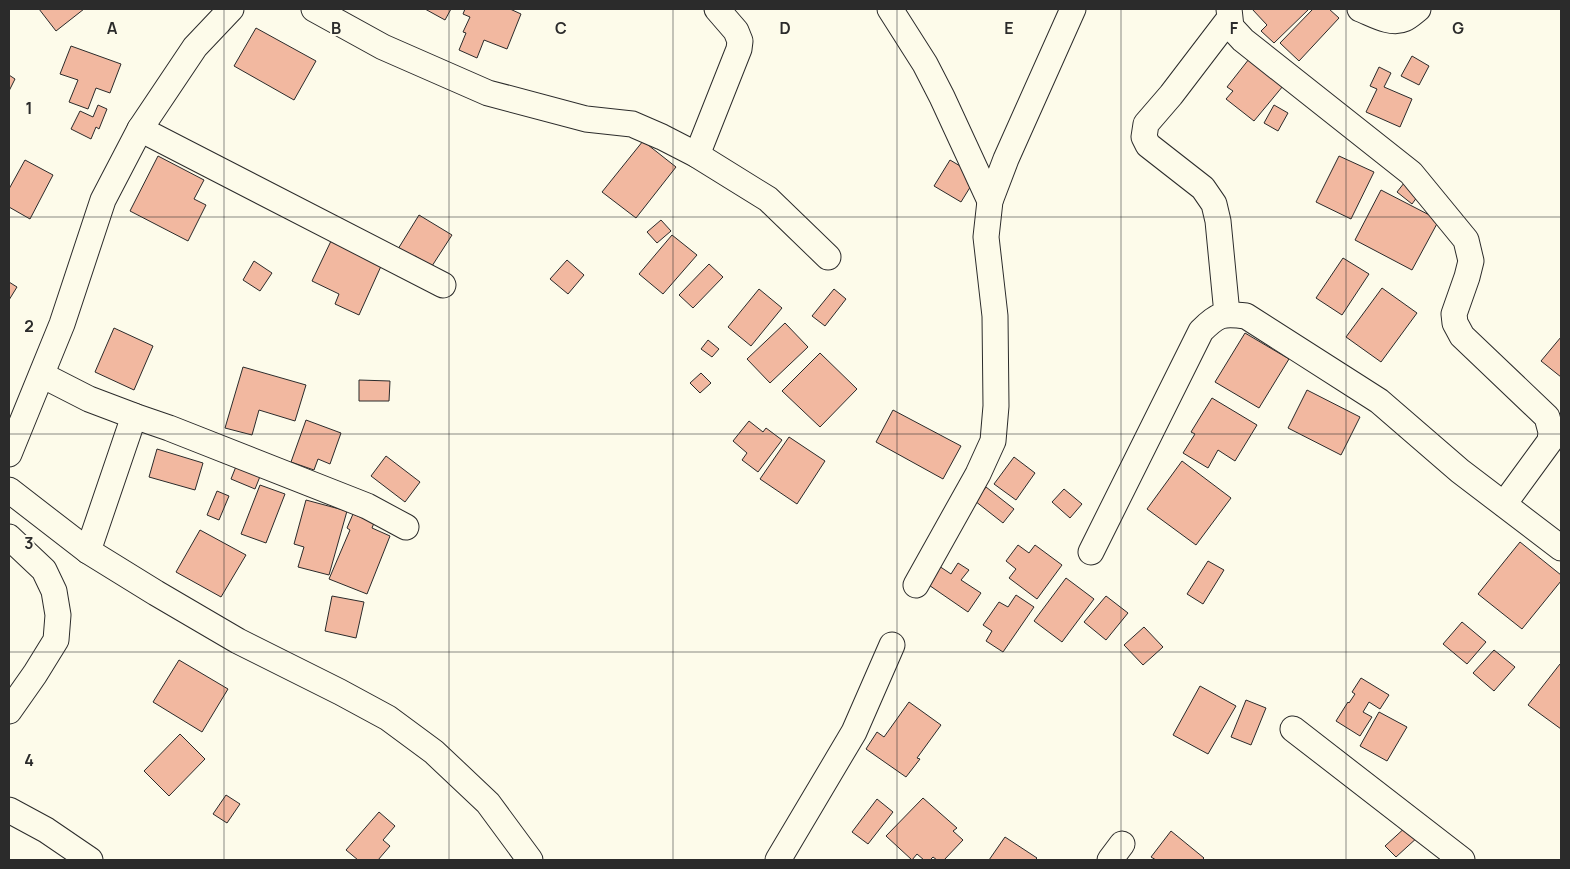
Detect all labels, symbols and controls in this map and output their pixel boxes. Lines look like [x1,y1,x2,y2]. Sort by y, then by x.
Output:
text: A [107,17,118,39]
text: B [331,17,341,39]
text: C [555,17,567,39]
text: D [779,17,791,39]
text: E [1004,17,1014,39]
text: F [1230,17,1239,39]
text: G [1452,17,1464,39]
text: 1 [25,97,33,119]
text: 2 [24,315,34,337]
text: 3 [24,532,34,554]
text: 4 [24,749,34,771]

